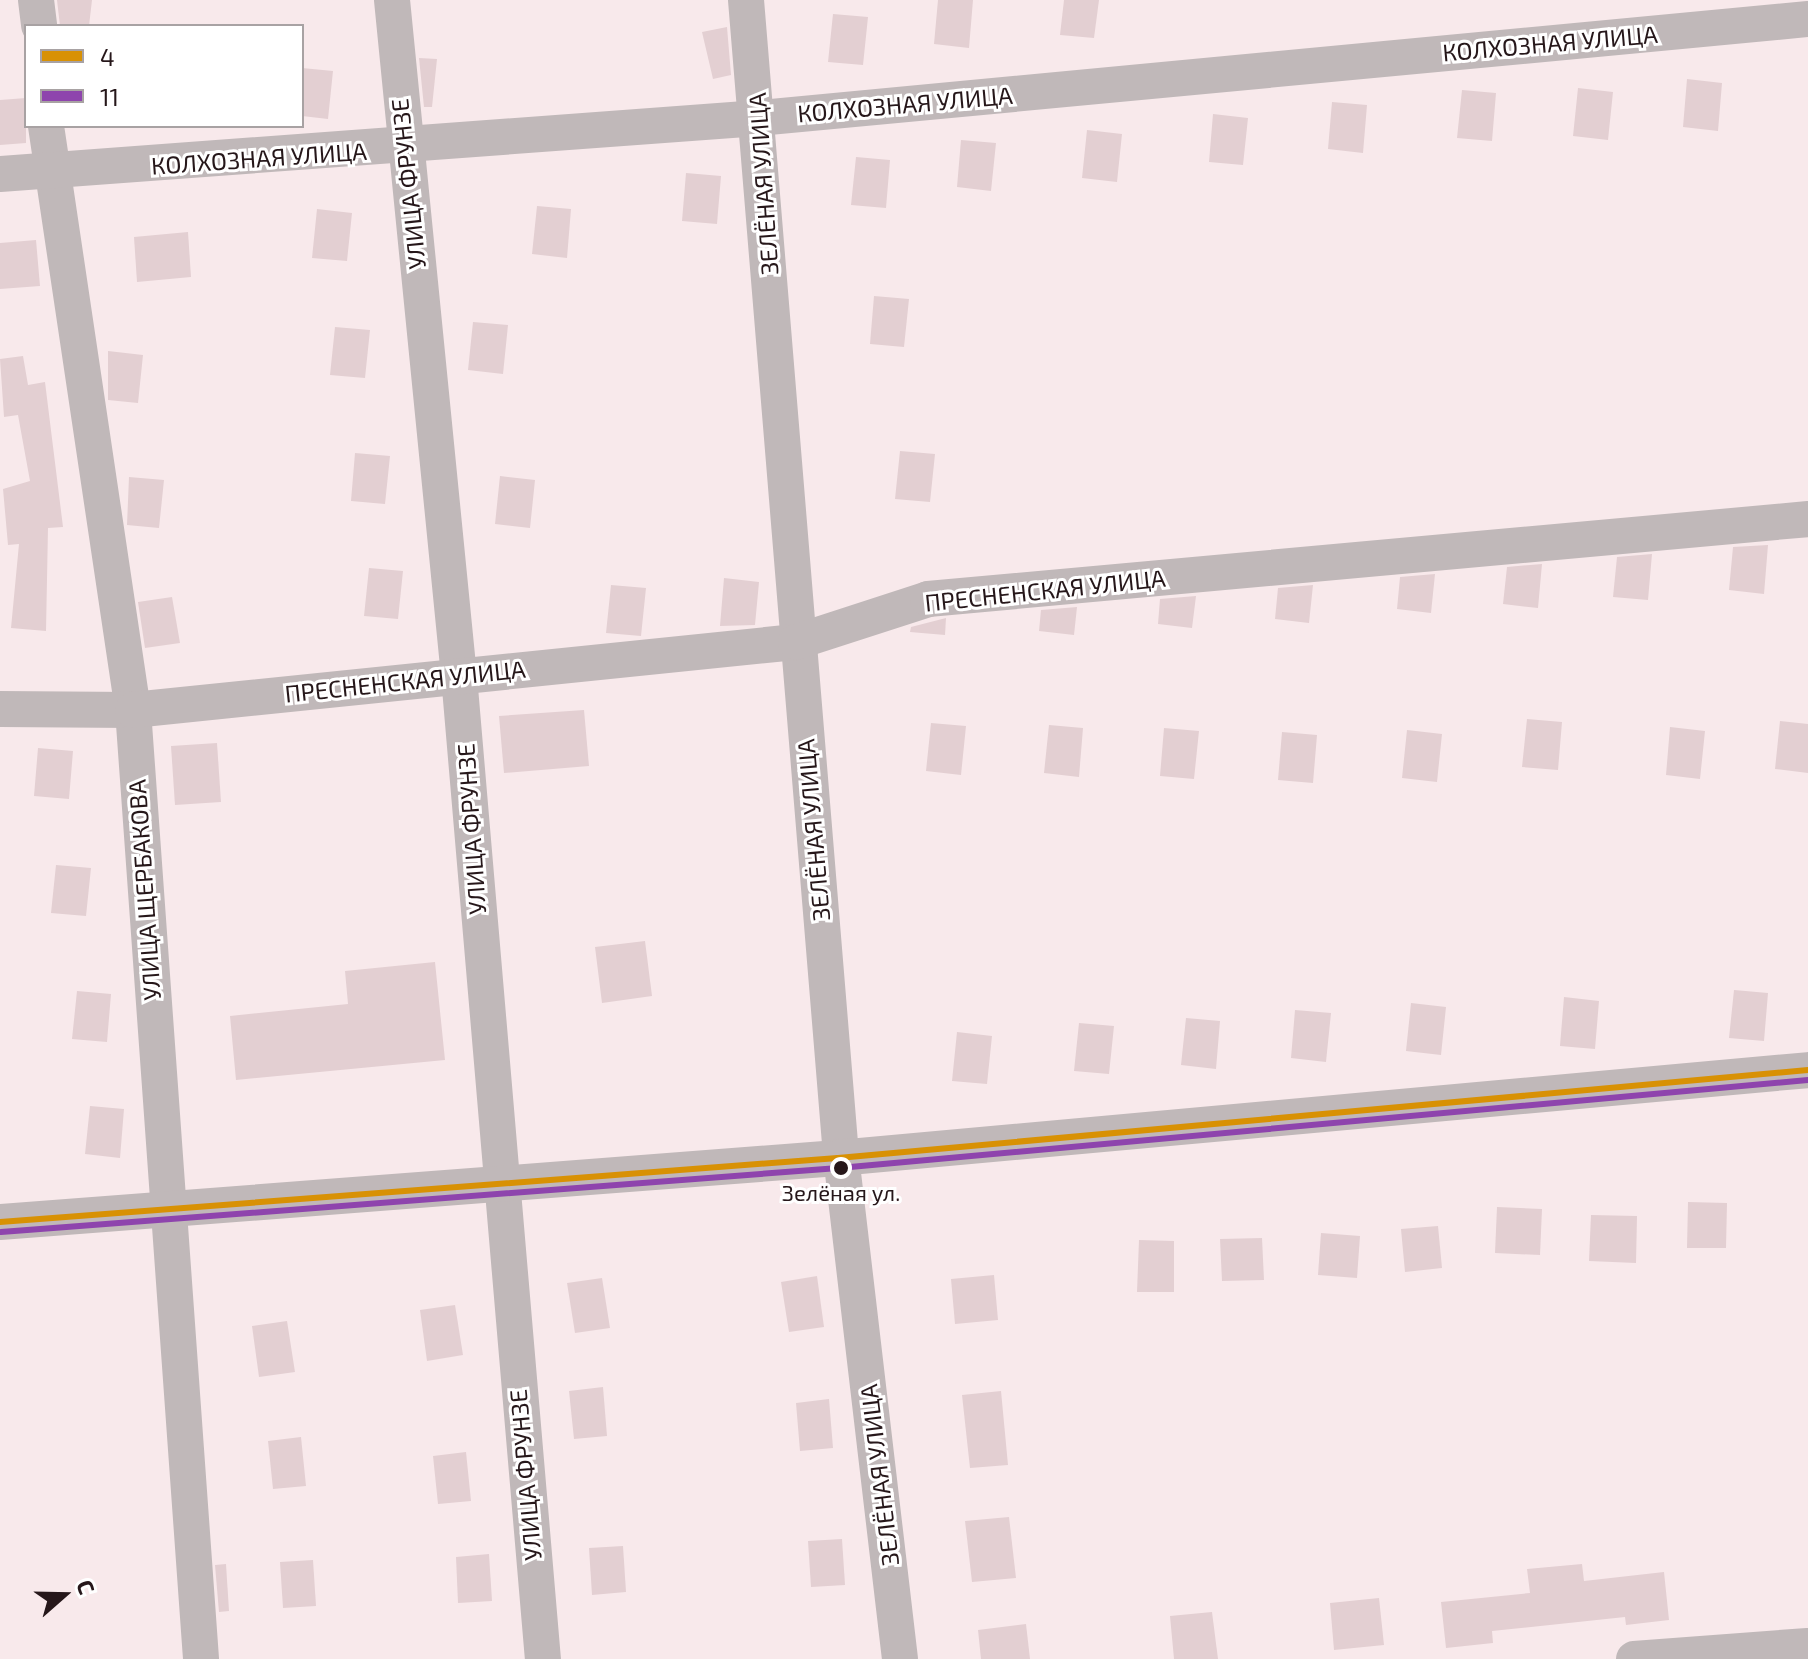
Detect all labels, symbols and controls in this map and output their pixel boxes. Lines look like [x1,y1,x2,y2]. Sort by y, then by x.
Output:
street label: КОЛХОЗНАЯ УЛИЦА [1441,19,1659,67]
legend [24,24,304,128]
text: 4 [100,42,115,71]
street label: КОЛХОЗНАЯ УЛИЦА [796,80,1014,128]
text: 11 [100,82,119,111]
street label: ЗЕЛЁНАЯ УЛИЦА [742,92,784,276]
street label: УЛИЦА ФРУНЗЕ [385,97,431,271]
street label: КОЛХОЗНАЯ УЛИЦА [150,136,368,180]
street label: ПРЕСНЕНСКАЯ УЛИЦА [923,563,1167,617]
street label: ПРЕСНЕНСКАЯ УЛИЦА [283,654,527,708]
street label: ЗЕЛЁНАЯ УЛИЦА [791,738,835,922]
street label: УЛИЦА ФРУНЗЕ [451,742,491,916]
street label: УЛИЦА ЩЕРБАКОВА [122,779,166,1001]
marker: Зелёная ул. [833,1160,849,1176]
place label: Зелёная ул. [782,1180,900,1206]
street label: ЗЕЛЁНАЯ УЛИЦА [854,1382,904,1568]
street label: УЛИЦА ФРУНЗЕ [503,1388,547,1562]
north arrow [24,1555,104,1635]
text: С [72,1576,101,1597]

